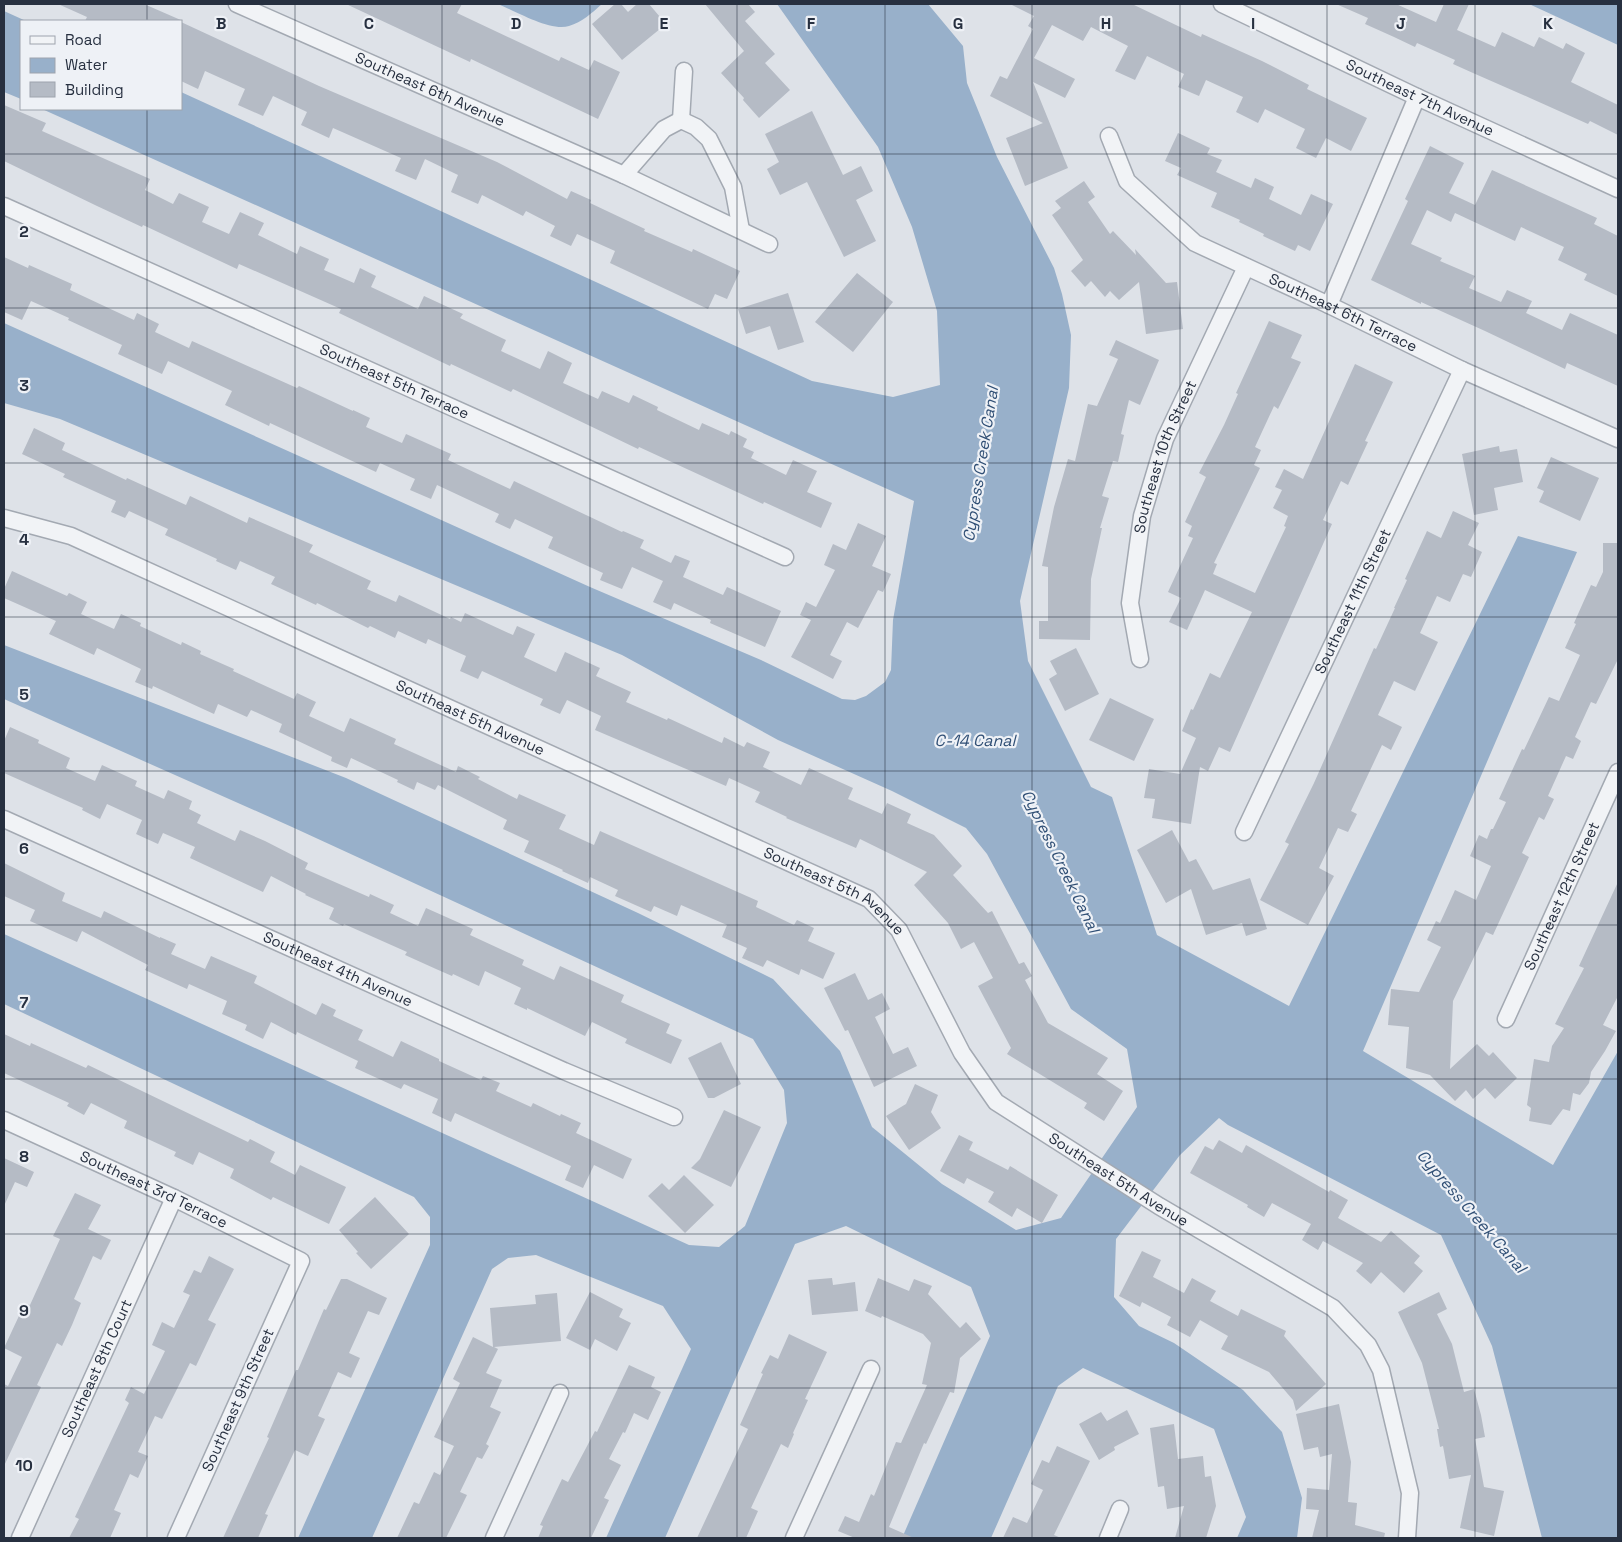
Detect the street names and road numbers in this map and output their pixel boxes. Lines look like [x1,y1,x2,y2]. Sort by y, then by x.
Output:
street label: Southeast 6th Avenue [352,47,508,130]
street label: Southeast 7th Avenue [1343,55,1497,140]
street label: Southeast 6th Terrace [1266,269,1421,356]
street label: Southeast 5th Terrace [317,339,472,423]
street label: Southeast 10th Street [1130,377,1200,535]
street label: Southeast 11th Street [1310,526,1395,677]
street label: Southeast 5th Avenue [393,675,548,759]
street label: Southeast 12th Street [1519,819,1603,973]
street label: Southeast 5th Avenue [761,842,909,939]
street label: Southeast 4th Avenue [260,927,416,1011]
street label: Southeast 5th Avenue [1045,1128,1192,1230]
street label: Southeast 3rd Terrace [77,1146,231,1232]
street label: Southeast 8th Court [57,1296,136,1440]
street label: Southeast 9th Street [197,1325,278,1474]

